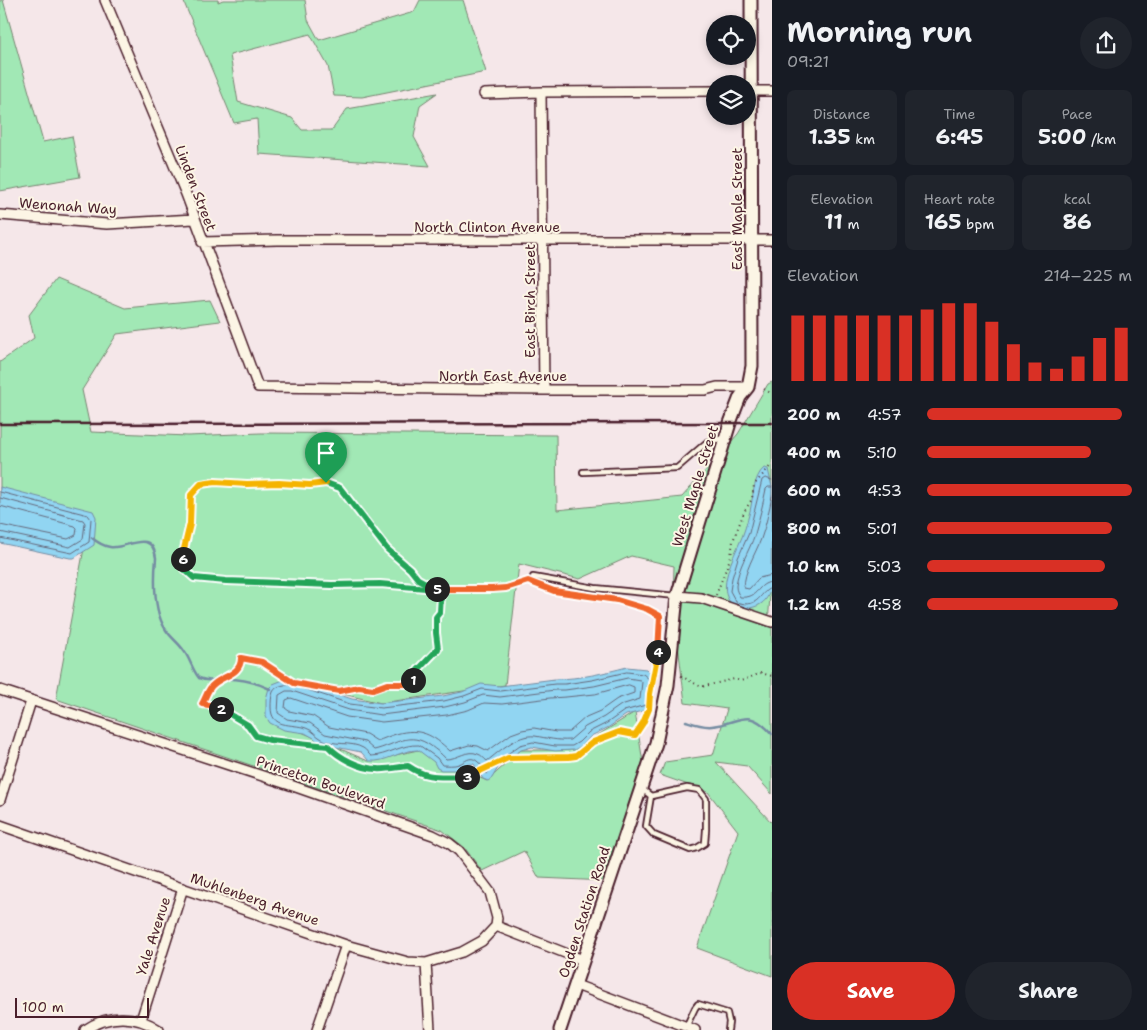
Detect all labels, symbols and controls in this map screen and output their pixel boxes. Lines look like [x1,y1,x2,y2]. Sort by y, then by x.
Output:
text: Morning run [787,13,972,51]
map controls [706,15,756,125]
button: locate [706,15,756,65]
button: share [1080,17,1132,69]
text: 09:21 [787,51,829,72]
button: layers [706,75,756,125]
text: Distance [813,105,871,123]
text: Time [943,105,976,123]
text: Pace [1062,105,1093,123]
text: 1.35 [809,123,851,151]
text: 6:45 [936,123,983,151]
text: 5:00 [1038,123,1086,151]
text: km [851,130,875,148]
text: /km [1086,130,1116,148]
street label: Linden Street [171,142,221,234]
street label: East Maple Street [728,148,746,270]
text: Elevation [810,190,873,208]
text: Heart rate [924,190,995,208]
text: kcal [1064,190,1091,208]
street label: Wenonah Way [19,194,117,218]
text: 11 [824,208,843,236]
text: 165 [925,208,961,236]
text: 86 [1062,208,1092,236]
text: m [843,215,860,233]
text: bpm [961,215,994,233]
street label: North Clinton Avenue [414,218,560,236]
street label: East Birch Street [521,244,539,358]
text: Elevation [787,265,859,286]
text: 214–225 m [1043,265,1132,286]
street label: North East Avenue [439,367,567,385]
text: 200 m [787,404,840,425]
text: 4:57 [867,404,902,425]
street label: West Maple Street [668,423,722,549]
pin [305,432,347,483]
icon: arrive [312,439,340,467]
text: 400 m [787,442,841,463]
text: 5:10 [867,442,897,463]
text: 600 m [787,480,841,501]
text: 4:53 [867,480,902,501]
text: 800 m [787,518,841,539]
text: 5:01 [867,518,897,539]
pin: 6 [170,546,196,572]
text: 6 [179,550,188,568]
text: 1.0 km [787,556,839,577]
text: 5:03 [867,556,902,577]
pin: 5 [424,576,450,602]
text: 5 [433,580,442,598]
text: 1.2 km [787,594,840,615]
text: 4:58 [867,594,902,615]
pin: 4 [646,640,670,664]
text: 4 [654,643,663,661]
pin: 1 [400,668,426,692]
text: 1 [410,671,417,689]
pin: 2 [208,696,234,722]
text: 2 [217,700,226,718]
street label: Princeton Boulevard [254,751,388,813]
pin: 3 [454,764,480,790]
text: 3 [463,768,472,786]
street label: Ogden Station Road [554,844,614,980]
street label: Muhlenberg Avenue [188,869,322,929]
street label: Yale Avenue [132,894,174,978]
button: Save [787,962,955,1020]
button: Share [965,962,1132,1020]
scale bar [15,995,149,1018]
text: 100 m [22,998,64,1016]

